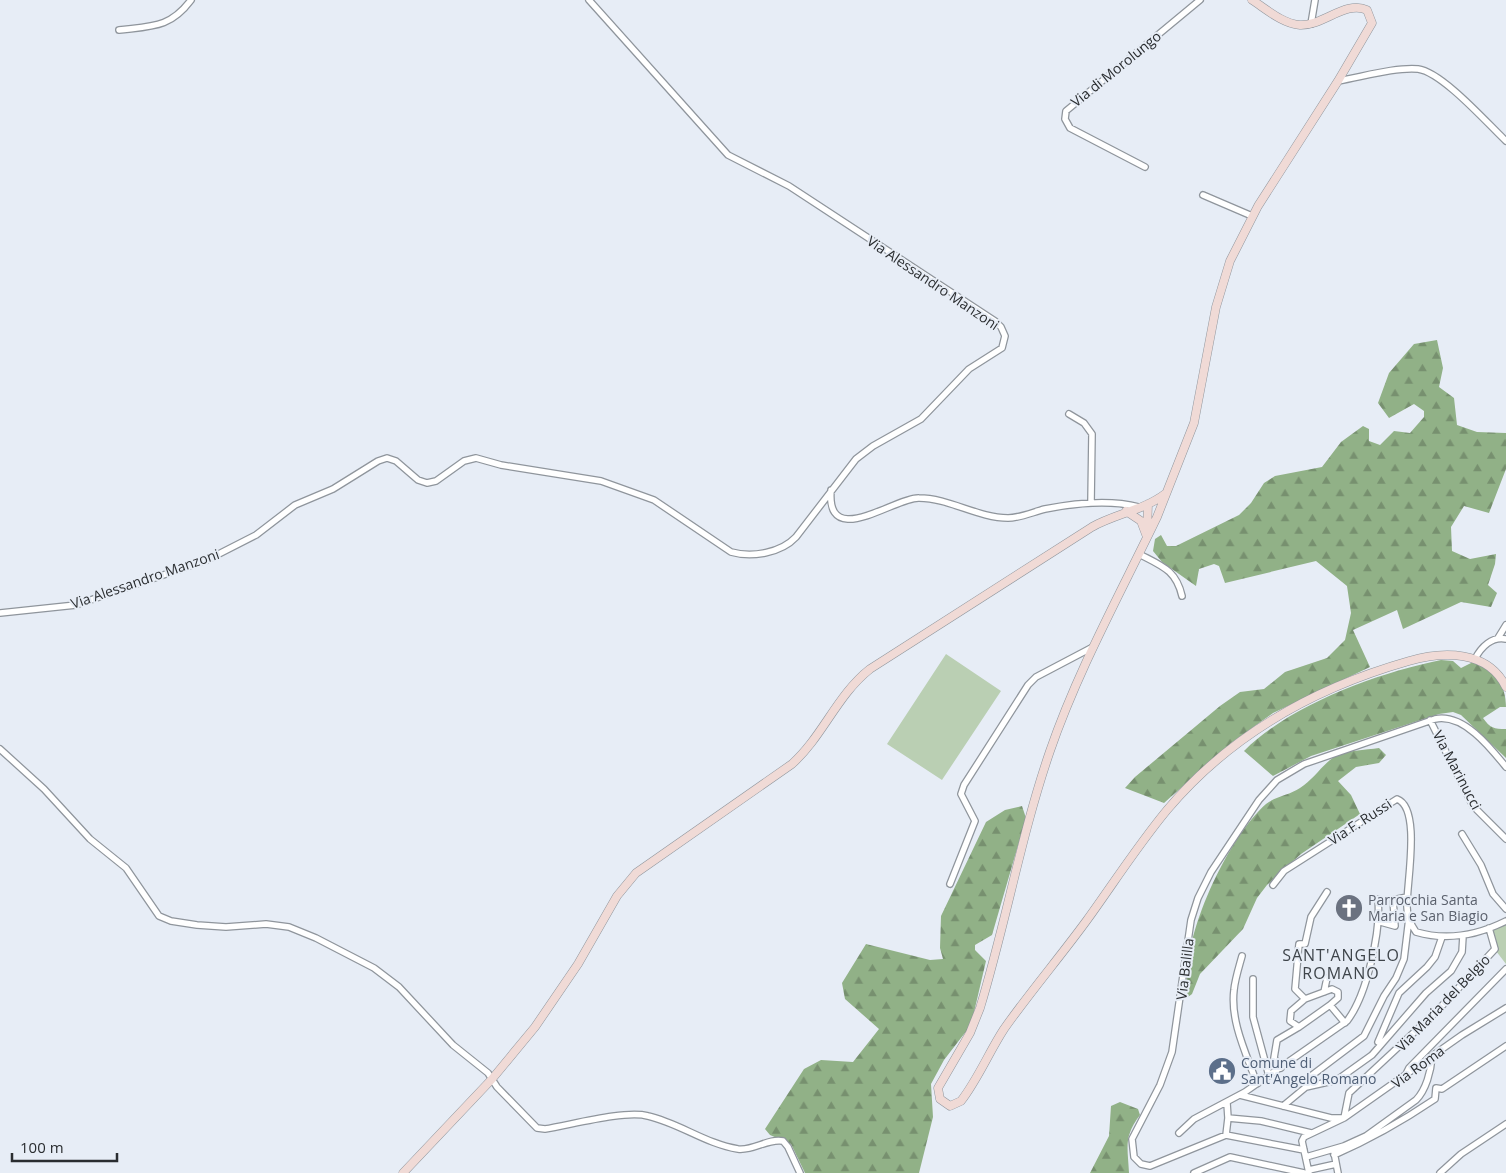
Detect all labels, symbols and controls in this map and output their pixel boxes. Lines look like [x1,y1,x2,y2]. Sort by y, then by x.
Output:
street label: Via di Morolungo [1067,26,1165,111]
street label: Via Alessandro Manzoni [863,231,1003,334]
street label: Via Alessandro Manzoni [68,544,222,613]
street label: Via Marinucci [1429,727,1486,813]
street label: Via F. Russi [1324,794,1395,849]
place label: Parrocchia Santa Maria e San Biagio [1368,890,1488,925]
church icon: Parrocchia Santa Maria e San Biagio [1334,893,1364,923]
street label: Via Balilla [1171,937,1198,1001]
district label: SANT'ANGELO ROMANO [1282,944,1400,984]
street label: Via Maria del Belgio [1391,950,1494,1055]
street label: Via Roma [1387,1041,1448,1092]
place label: Comune di Sant'Angelo Romano [1241,1053,1376,1088]
public building icon: Comune di Sant'Angelo Romano [1207,1056,1237,1086]
scale bar [12,1130,118,1162]
text: 100 m [20,1137,64,1157]

